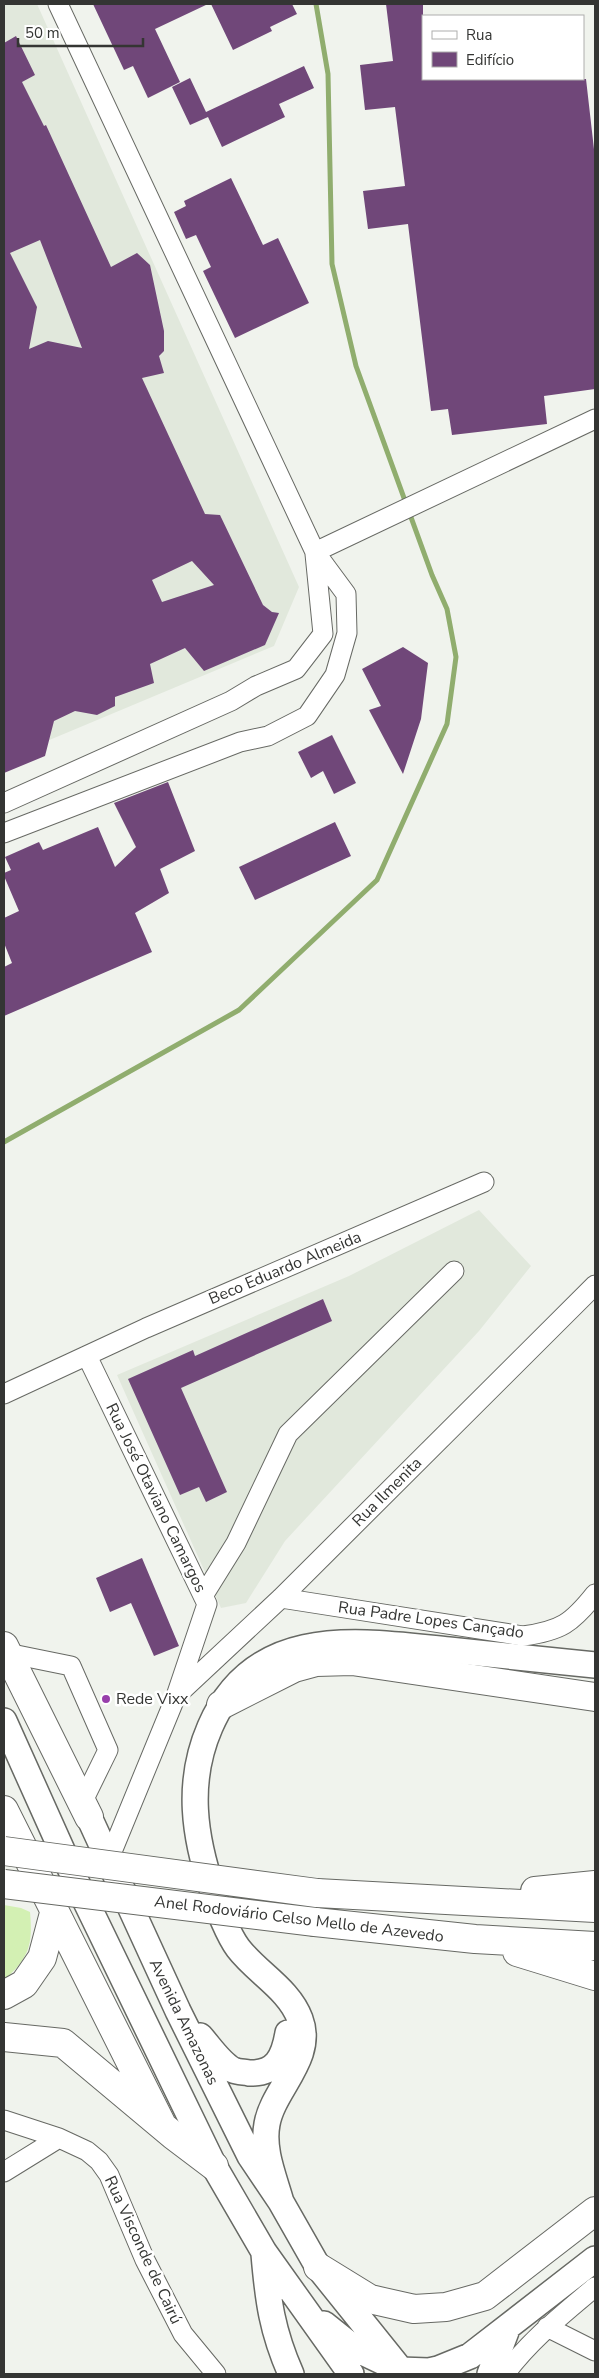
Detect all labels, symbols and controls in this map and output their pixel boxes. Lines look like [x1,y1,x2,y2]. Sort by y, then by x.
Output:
scale bar [18,15,142,47]
legend [422,15,584,80]
text: 50 m [25,23,60,43]
text: Rua [466,25,492,45]
text: Edifício [466,50,514,70]
street label: Beco Eduardo Almeida [205,1226,365,1310]
street label: Rua José Otaviano Camargos [100,1400,212,1596]
street label: Rua Ilmenita [347,1452,427,1532]
street label: Rua Padre Lopes Cançado [337,1596,525,1644]
place label: Rede Vixx [116,1688,189,1710]
marker: Rede Vixx [100,1693,112,1705]
street label: Anel Rodoviário Celso Mello de Azevedo [153,1890,445,1948]
street label: Avenida Amazonas [144,1955,224,2089]
street label: Rua Visconde de Cairú [99,2172,187,2328]

